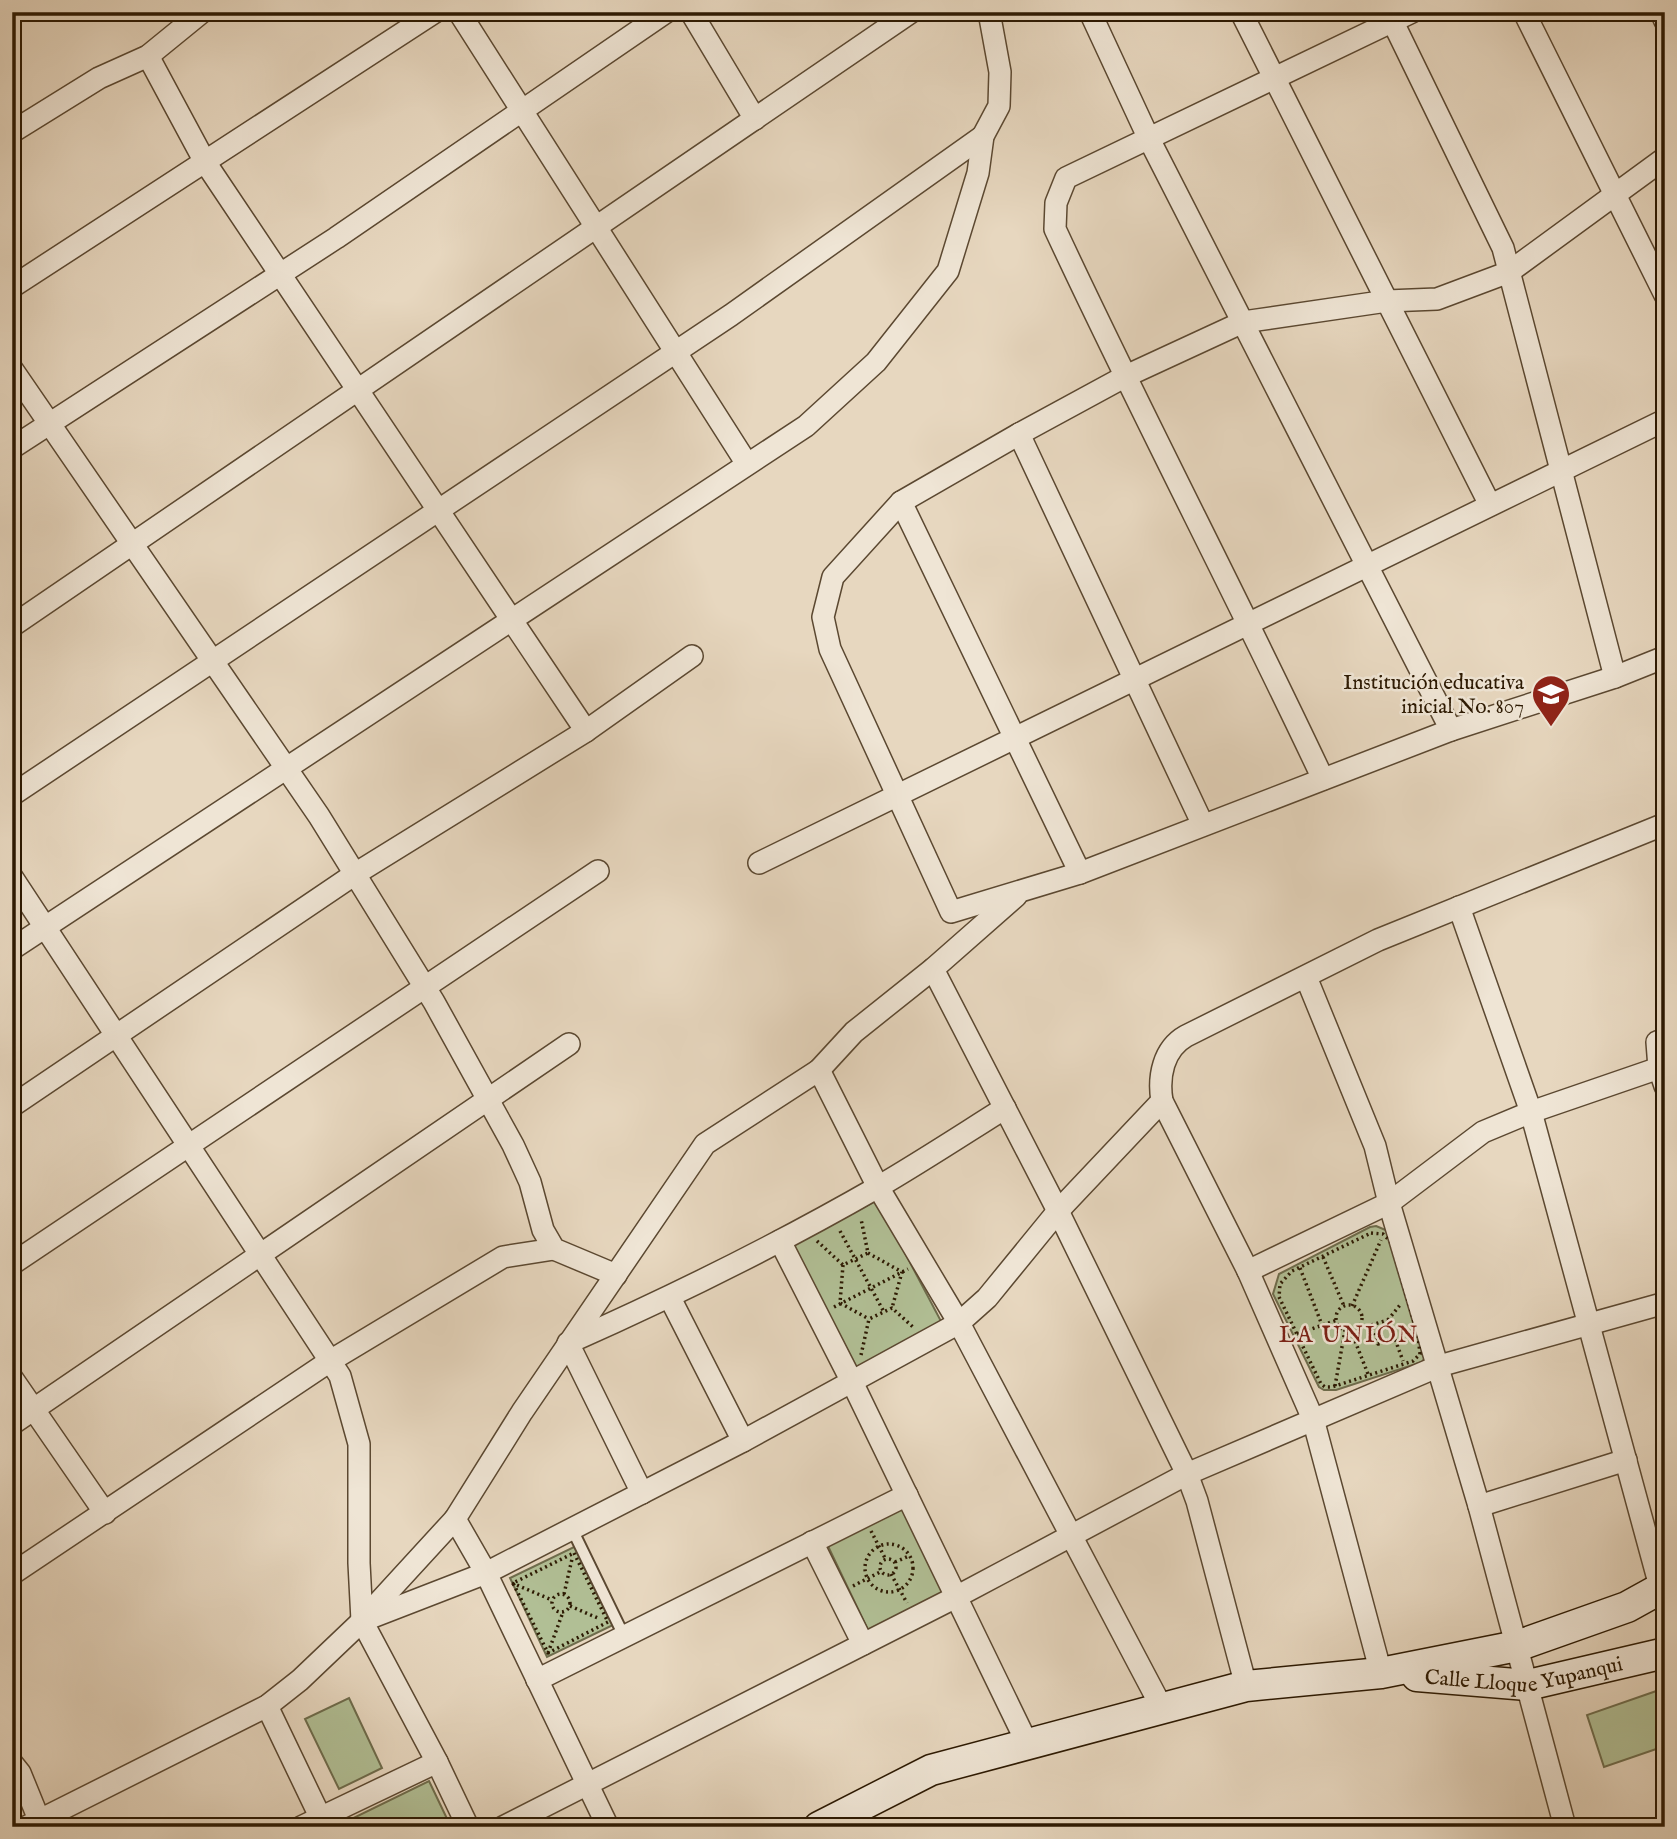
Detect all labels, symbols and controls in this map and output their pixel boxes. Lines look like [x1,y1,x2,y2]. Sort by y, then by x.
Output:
place label: Institución educativa inicial No. 807 [1343,670,1525,721]
school or university icon: Institución educativa inicial No. 807 [1530,673,1572,728]
district label: LA UNIÓN [1279,1320,1419,1350]
street label: Calle Lloque Yupanqui [1424,1651,1626,1700]

